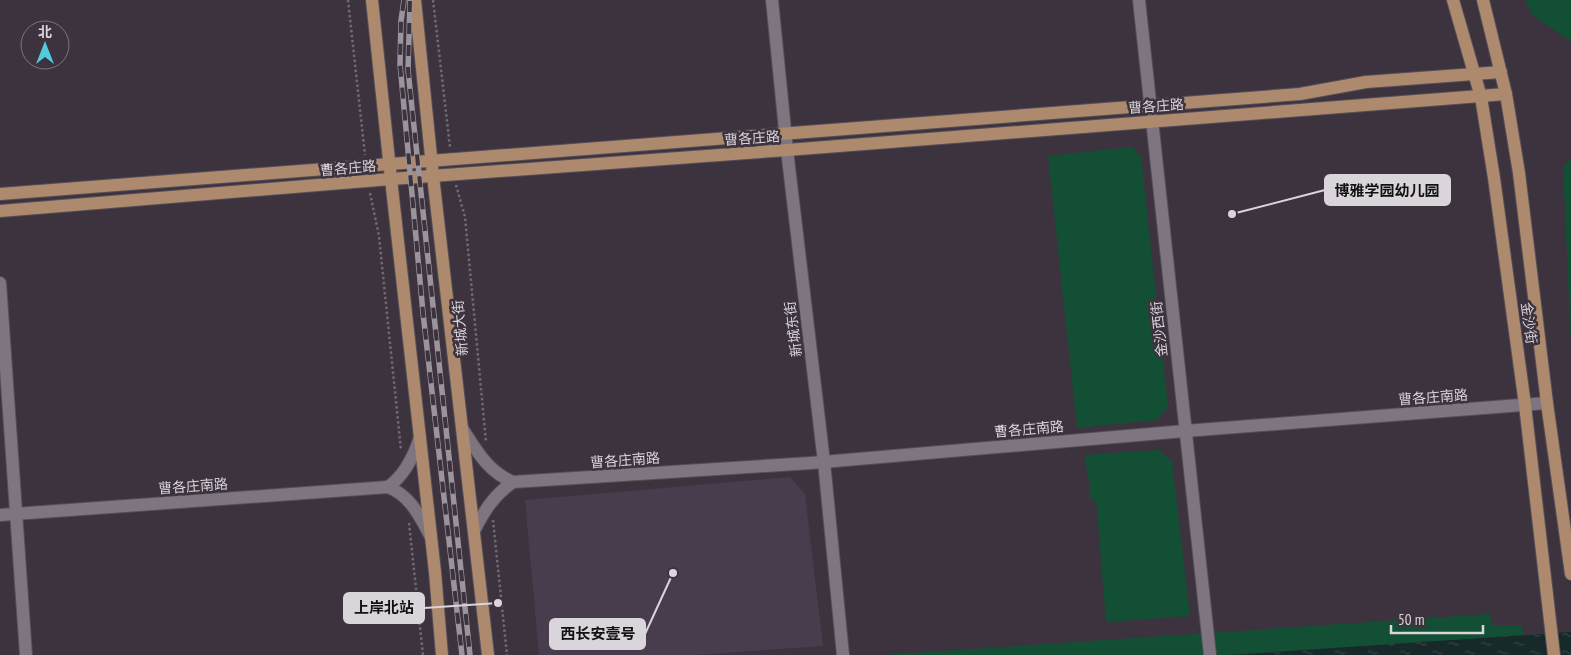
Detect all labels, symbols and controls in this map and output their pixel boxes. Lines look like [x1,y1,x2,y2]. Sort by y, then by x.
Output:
north arrow [20,20,70,70]
text: 北 [38,23,52,41]
street label: 曹各庄路 [1127,95,1185,117]
street label: 曹各庄路 [723,127,781,149]
street label: 曹各庄路 [319,157,377,179]
callout: 博雅学园幼儿园 [1325,175,1450,205]
text: 博雅学园幼儿园 [1334,181,1440,200]
street label: 新城大街 [449,299,471,357]
street label: 新城东街 [781,300,805,358]
street label: 金沙西街 [1147,300,1171,358]
street label: 金沙街 [1517,301,1541,345]
street label: 曹各庄南路 [1397,386,1469,408]
street label: 曹各庄南路 [993,417,1065,441]
street label: 曹各庄南路 [589,449,661,471]
street label: 曹各庄南路 [157,475,229,497]
callout: 上岸北站 [344,593,424,623]
text: 上岸北站 [354,598,414,617]
scale bar [1391,602,1484,634]
text: 50 m [1398,610,1424,629]
callout: 西长安壹号 [550,619,645,649]
text: 西长安壹号 [560,624,636,643]

